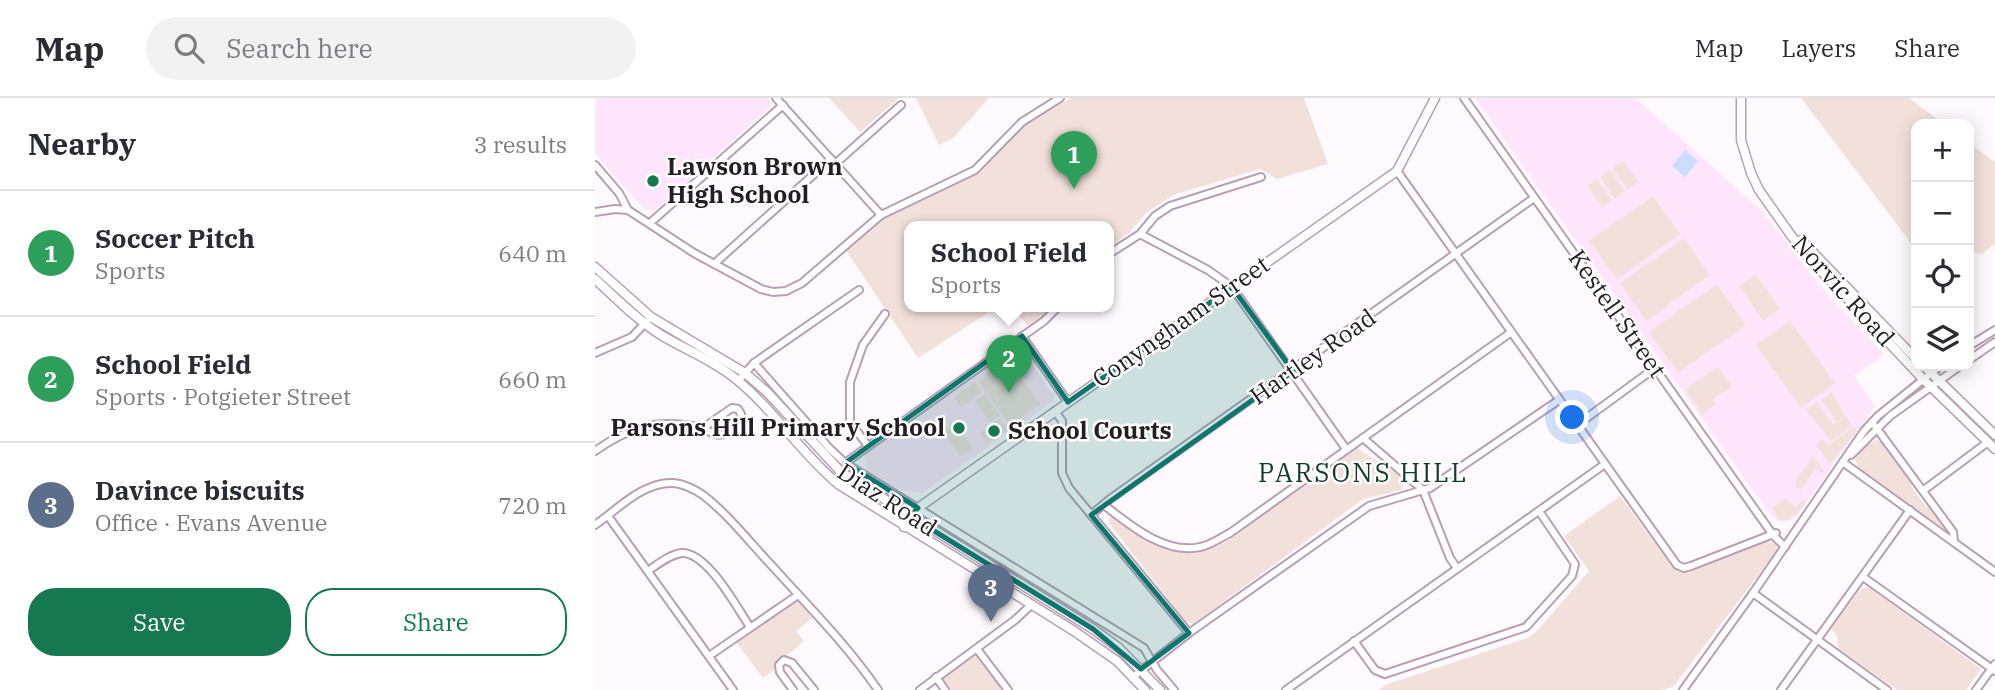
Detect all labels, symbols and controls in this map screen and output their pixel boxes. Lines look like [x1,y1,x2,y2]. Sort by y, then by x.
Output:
search box [146,17,636,80]
text: Map [35,27,104,70]
icon: search [170,29,208,67]
text: Search here [226,31,373,65]
text: Map [1695,32,1743,64]
text: Layers [1781,32,1856,64]
text: Share [1894,32,1960,64]
map controls [1911,119,1974,371]
button: + [1911,119,1974,182]
text: Nearby [28,124,136,163]
text: 3 results [474,129,567,159]
pin: 1 [1051,131,1097,189]
place label: Lawson Brown High School [667,150,843,210]
marker: Lawson Brown High School [645,173,661,189]
button: − [1911,182,1974,245]
text: Soccer Pitch [95,221,255,255]
popup [904,221,1114,312]
street label: Norvic Road [1785,228,1902,353]
text: School Field [931,235,1087,269]
text: 1 [44,238,58,268]
text: 640 m [498,238,567,268]
street label: Kestell Street [1562,243,1674,384]
button: locate [1911,245,1974,308]
street label: Conyngham Street [1086,248,1275,394]
text: Sports [95,255,165,285]
text: Sports [931,269,1001,299]
street label: Hartley Road [1243,301,1382,411]
button: layers [1911,308,1974,371]
pin: 2 [986,335,1032,393]
text: School Field [95,347,252,381]
text: 2 [44,364,58,394]
text: 660 m [498,364,567,394]
text: Sports · Potgieter Street [95,381,351,411]
your location [1555,400,1589,434]
place label: Parsons Hill Primary School [611,411,945,443]
place label: School Courts [1008,414,1172,446]
marker: Parsons Hill Primary School [951,420,967,436]
marker: School Courts [986,423,1002,439]
street label: Diaz Road [832,455,943,543]
district label: PARSONS HILL [1258,455,1468,489]
text: Davince biscuits [95,473,305,507]
text: 3 [44,490,58,520]
text: 720 m [498,490,567,520]
text: Office · Evans Avenue [95,507,327,537]
pin: 3 [968,564,1014,622]
button: Save [28,588,291,656]
button: Share [305,588,567,656]

